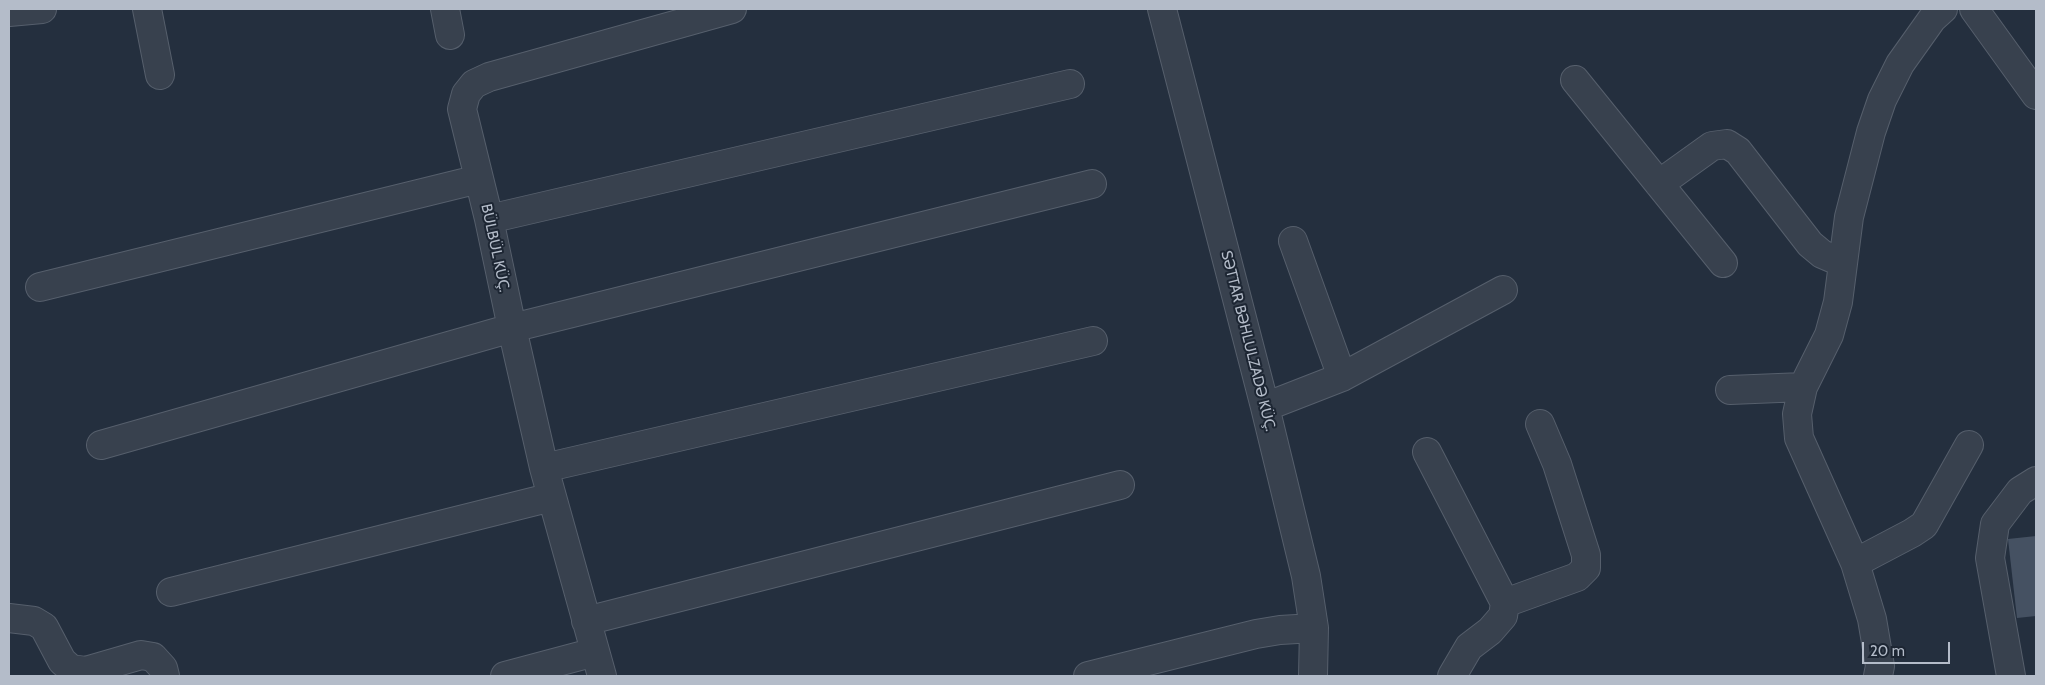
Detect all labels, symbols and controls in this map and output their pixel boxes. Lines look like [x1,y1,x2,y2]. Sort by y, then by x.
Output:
street label: BÜLBÜL KÜÇ. [477,202,513,294]
street label: SƏTTAR BƏHLULZADƏ KÜÇ. [1217,249,1279,433]
scale bar [1865,632,1952,664]
text: 20 m [1870,642,1905,660]

